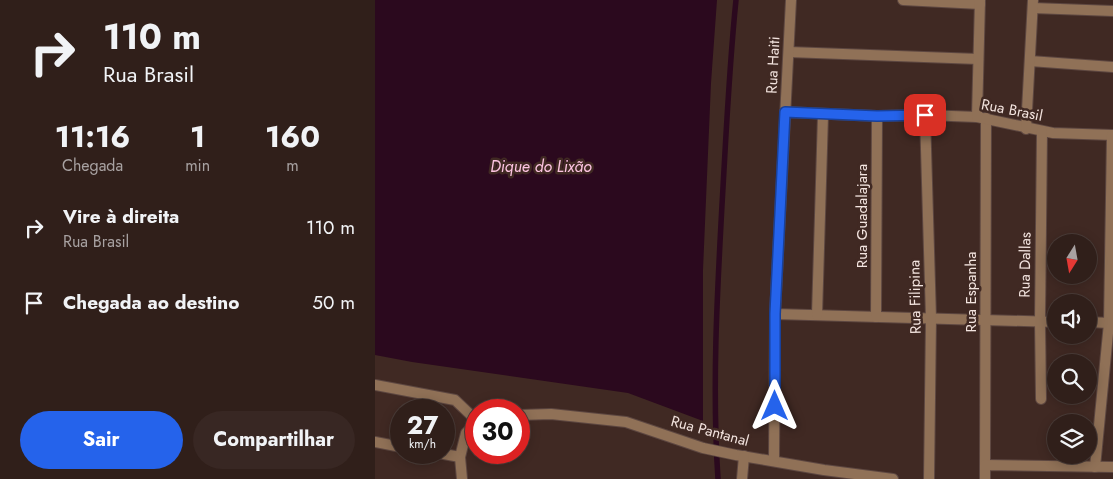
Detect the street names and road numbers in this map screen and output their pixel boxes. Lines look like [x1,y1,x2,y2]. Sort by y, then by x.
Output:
street label: Rua Haiti [761,36,785,94]
street label: Rua Brasil [979,93,1045,127]
street label: Rua Guadalajara [851,164,873,268]
street label: Rua Dallas [1013,232,1037,298]
street label: Rua Espanha [960,251,982,333]
street label: Rua Filipina [903,260,927,334]
street label: Rua Pantanal [668,410,752,452]

